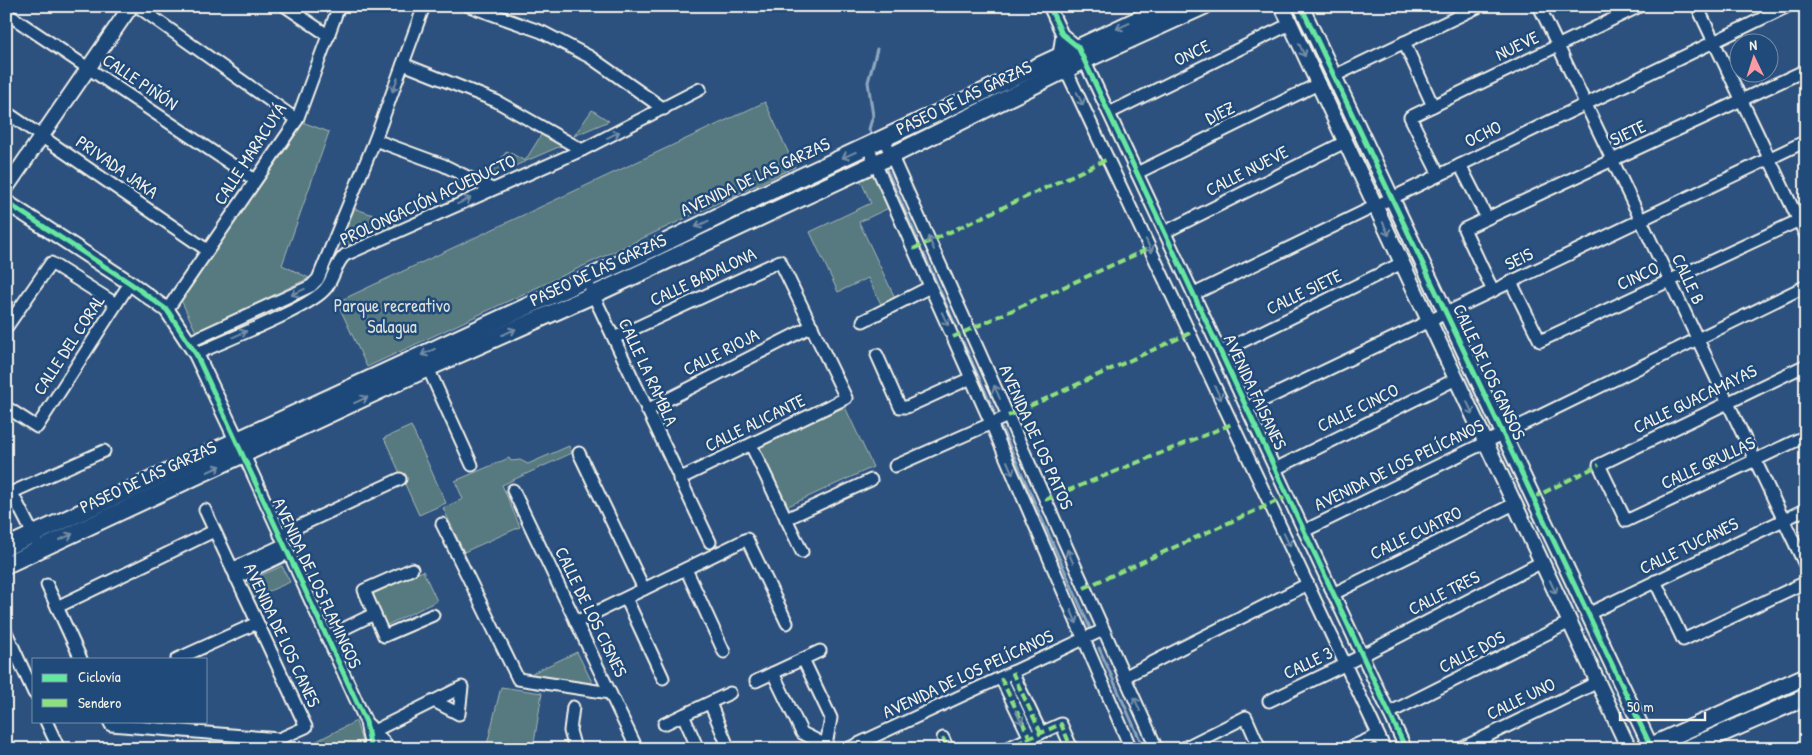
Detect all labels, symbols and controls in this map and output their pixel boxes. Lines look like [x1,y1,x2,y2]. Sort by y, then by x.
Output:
one-way arrow [1116,22,1131,32]
street label: NUEVE [1491,24,1543,67]
north arrow [1730,32,1780,82]
street label: ONCE [1169,33,1214,72]
text: N [1749,35,1758,54]
one-way arrow [1298,42,1308,57]
street label: CALLE PIÑÓN [98,47,183,116]
street label: PASEO DE LAS GARZAS [892,54,1036,141]
one-way arrow [390,77,399,92]
one-way arrow [1076,91,1085,106]
street label: DIEZ [1201,95,1239,130]
street label: CALLE MARACUYÁ [207,98,292,210]
street label: SIETE [1606,113,1650,152]
street label: OCHO [1460,114,1505,153]
street label: PRIVADA JAKA [71,129,164,204]
one-way arrow [605,129,620,139]
street label: AVENIDA DE LAS GARZAS [676,131,834,222]
street label: CALLE NUEVE [1201,139,1292,202]
street label: PROLONGACIÓN ACUEDUCTO [336,148,520,251]
one-way arrow [842,151,857,161]
one-way arrow [456,196,471,206]
one-way arrow [695,220,710,230]
one-way arrow [1382,221,1391,236]
street label: PASEO DE LAS GARZAS [525,227,670,312]
one-way arrow [925,236,935,251]
one-way arrow [1145,238,1154,253]
street label: CALLE BADALONA [646,241,760,312]
street label: SEIS [1500,241,1537,276]
street label: CALLE B [1666,249,1711,308]
street label: CINCO [1613,255,1663,296]
street label: CALLE SIETE [1262,263,1346,321]
one-way arrow [291,287,306,297]
street label: CALLE DEL CORAL [27,289,111,400]
park label: Parque recreativo Salagua [334,293,450,339]
street label: CALLE DE LOS GANSOS [1447,300,1532,444]
one-way arrow [941,311,951,326]
street label: CALLE LA RAMBLA [613,314,684,430]
street label: CALLE RIOJA [679,322,763,381]
one-way arrow [501,327,516,337]
one-way arrow [233,328,248,338]
street label: AVENIDA FAISANES [1218,330,1293,454]
one-way arrow [420,347,435,357]
street label: CALLE GUACAMAYAS [1629,358,1761,439]
street label: AVENIDA DE LOS PATOS [993,360,1080,513]
street label: CALLE CINCO [1313,377,1403,438]
one-way arrow [991,385,1001,400]
one-way arrow [1214,385,1223,400]
street label: CALLE ALICANTE [701,388,809,458]
one-way arrow [353,395,368,404]
one-way arrow [1465,400,1475,415]
street label: AVENIDA DE LOS PELÍCANOS [1310,413,1488,517]
street label: CALLE GRULLAS [1657,430,1759,495]
street label: PASEO DE LAS GARZAS [75,434,220,519]
one-way arrow [1006,460,1016,475]
one-way arrow [206,463,221,473]
street label: AVENIDA DE LOS FLAMINGOS [267,493,368,672]
street label: CALLE CUATRO [1366,500,1466,566]
street label: CALLE TUCANES [1635,511,1742,580]
one-way arrow [58,532,73,541]
one-way arrow [1283,532,1292,547]
street label: CALLE DE LOS CISNES [549,542,634,681]
one-way arrow [1065,549,1075,564]
street label: AVENIDA DE LOS CANES [238,559,327,711]
street label: CALLE TRES [1404,564,1484,621]
one-way arrow [1549,579,1559,594]
one-way arrow [1070,609,1079,625]
street label: AVENIDA DE LOS PELÍCANOS [878,623,1057,724]
street label: CALLE DOS [1434,624,1509,679]
street label: CALLE 3 [1279,640,1337,685]
legend [32,658,208,722]
text: Ciclovía [78,666,121,687]
street label: CALLE UNO [1482,671,1559,726]
scale bar [1620,690,1704,722]
text: Sendero [78,692,121,713]
text: 50 m [1627,696,1654,717]
one-way arrow [1131,697,1141,712]
one-way arrow [1015,709,1025,724]

